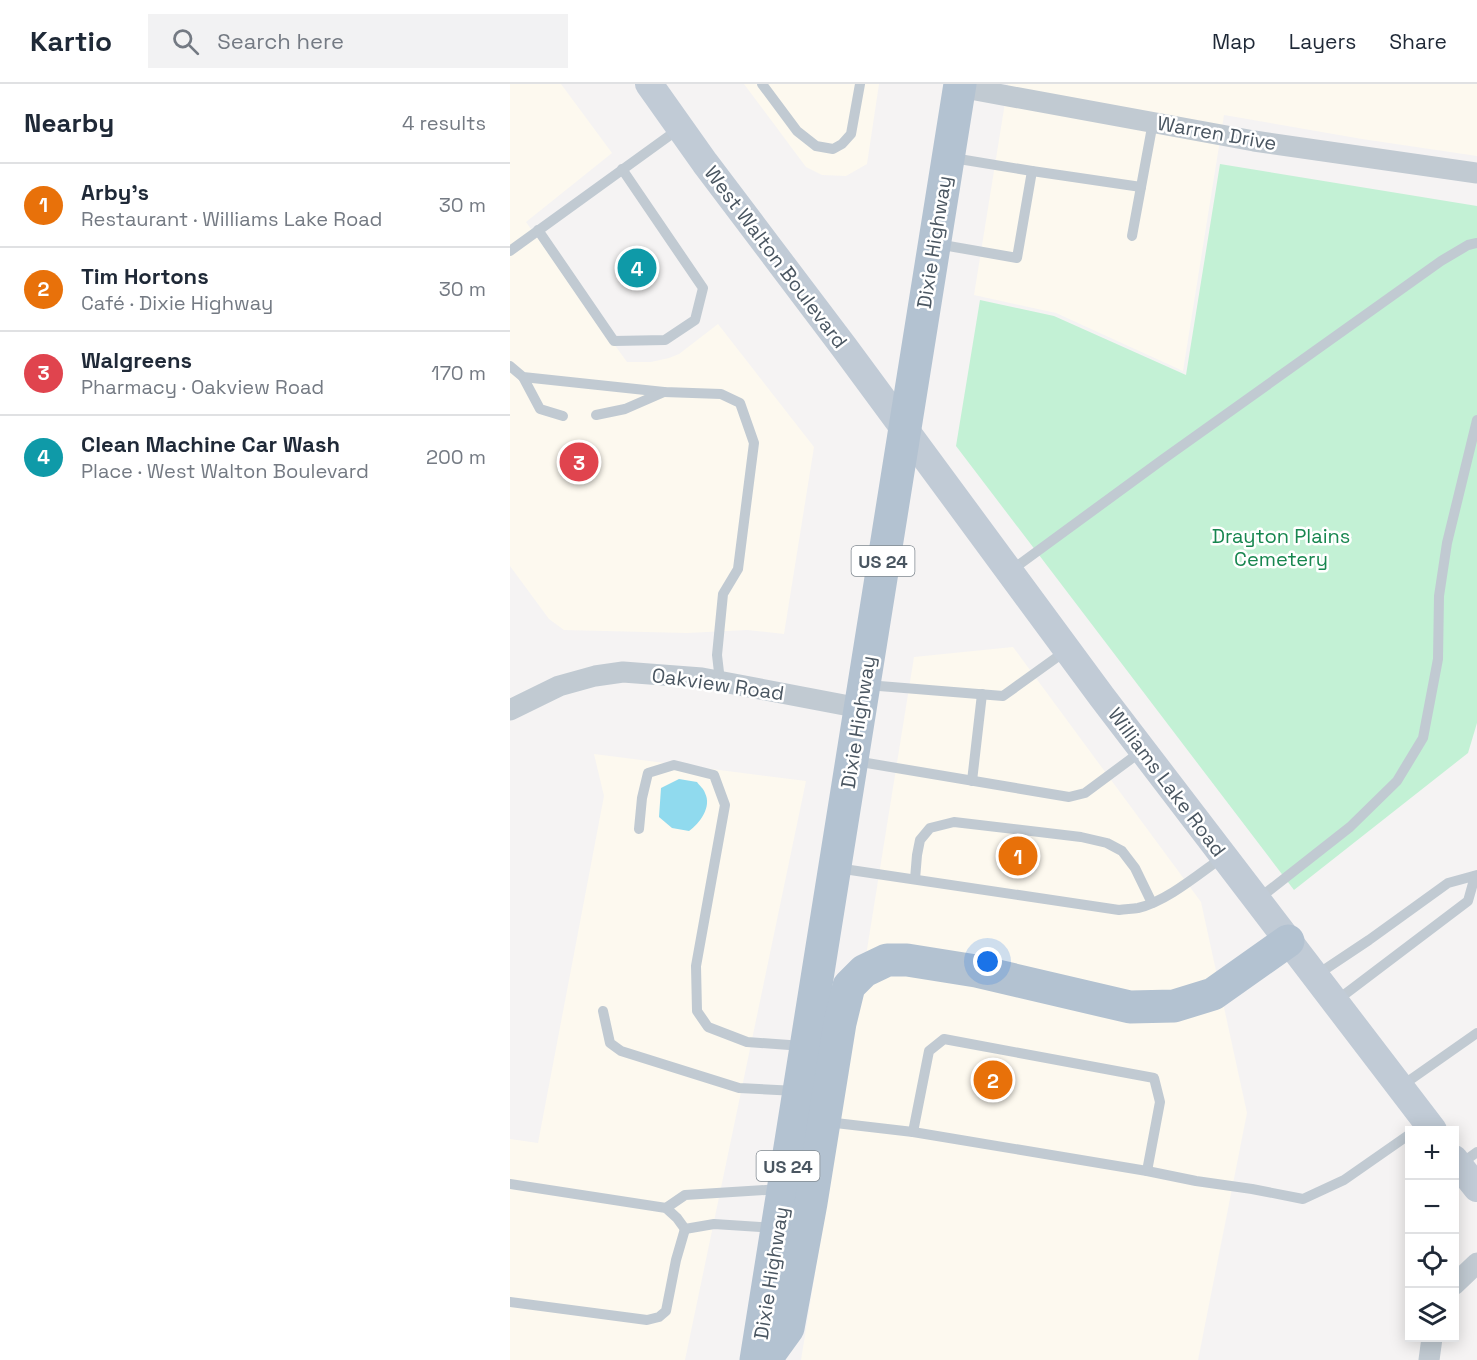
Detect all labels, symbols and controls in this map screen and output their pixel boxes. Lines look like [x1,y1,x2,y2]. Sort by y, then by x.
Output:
search box [148,14,568,68]
text: Kartio [30,23,112,59]
icon: search [169,25,202,58]
text: Search here [217,27,344,55]
text: Map [1212,28,1256,55]
text: Layers [1289,28,1356,55]
text: Share [1389,28,1447,55]
text: Nearby [24,106,114,140]
text: 4 results [402,110,486,136]
street label: Warren Drive [1155,110,1279,156]
street label: West Walton Boulevard [699,161,853,353]
street label: Dixie Highway [911,174,957,310]
text: Arby's [81,178,149,206]
text: 1 [39,192,48,218]
text: 30 m [439,192,486,218]
text: Restaurant · Williams Lake Road [81,206,382,232]
pin: 4 [618,246,656,291]
text: Tim Hortons [81,262,209,290]
text: 2 [38,276,49,302]
text: 30 m [439,276,486,302]
text: Café · Dixie Highway [81,290,273,316]
text: Walgreens [81,346,192,374]
text: 3 [37,360,50,386]
text: 170 m [431,360,486,386]
text: Pharmacy · Oakview Road [81,374,324,400]
text: Clean Machine Car Wash [81,430,340,458]
pin: 3 [560,440,598,484]
text: 4 [37,444,50,470]
text: 200 m [426,444,486,470]
text: Place · West Walton Boulevard [81,458,369,484]
park label: Drayton Plains Cemetery [1212,523,1350,572]
road number: US 24 [852,546,914,576]
street label: Dixie Highway [835,654,881,790]
street label: Oakview Road [650,662,786,706]
street label: Williams Lake Road [1102,702,1232,862]
pin: 1 [998,834,1038,878]
your location [973,947,1002,976]
pin: 2 [974,1058,1012,1102]
map controls [1405,1126,1459,1342]
button: + [1405,1126,1459,1180]
road number: US 24 [756,1151,820,1181]
button: − [1405,1180,1459,1234]
street label: Dixie Highway [748,1205,794,1341]
button: locate [1405,1234,1459,1288]
button: layers [1405,1288,1459,1342]

